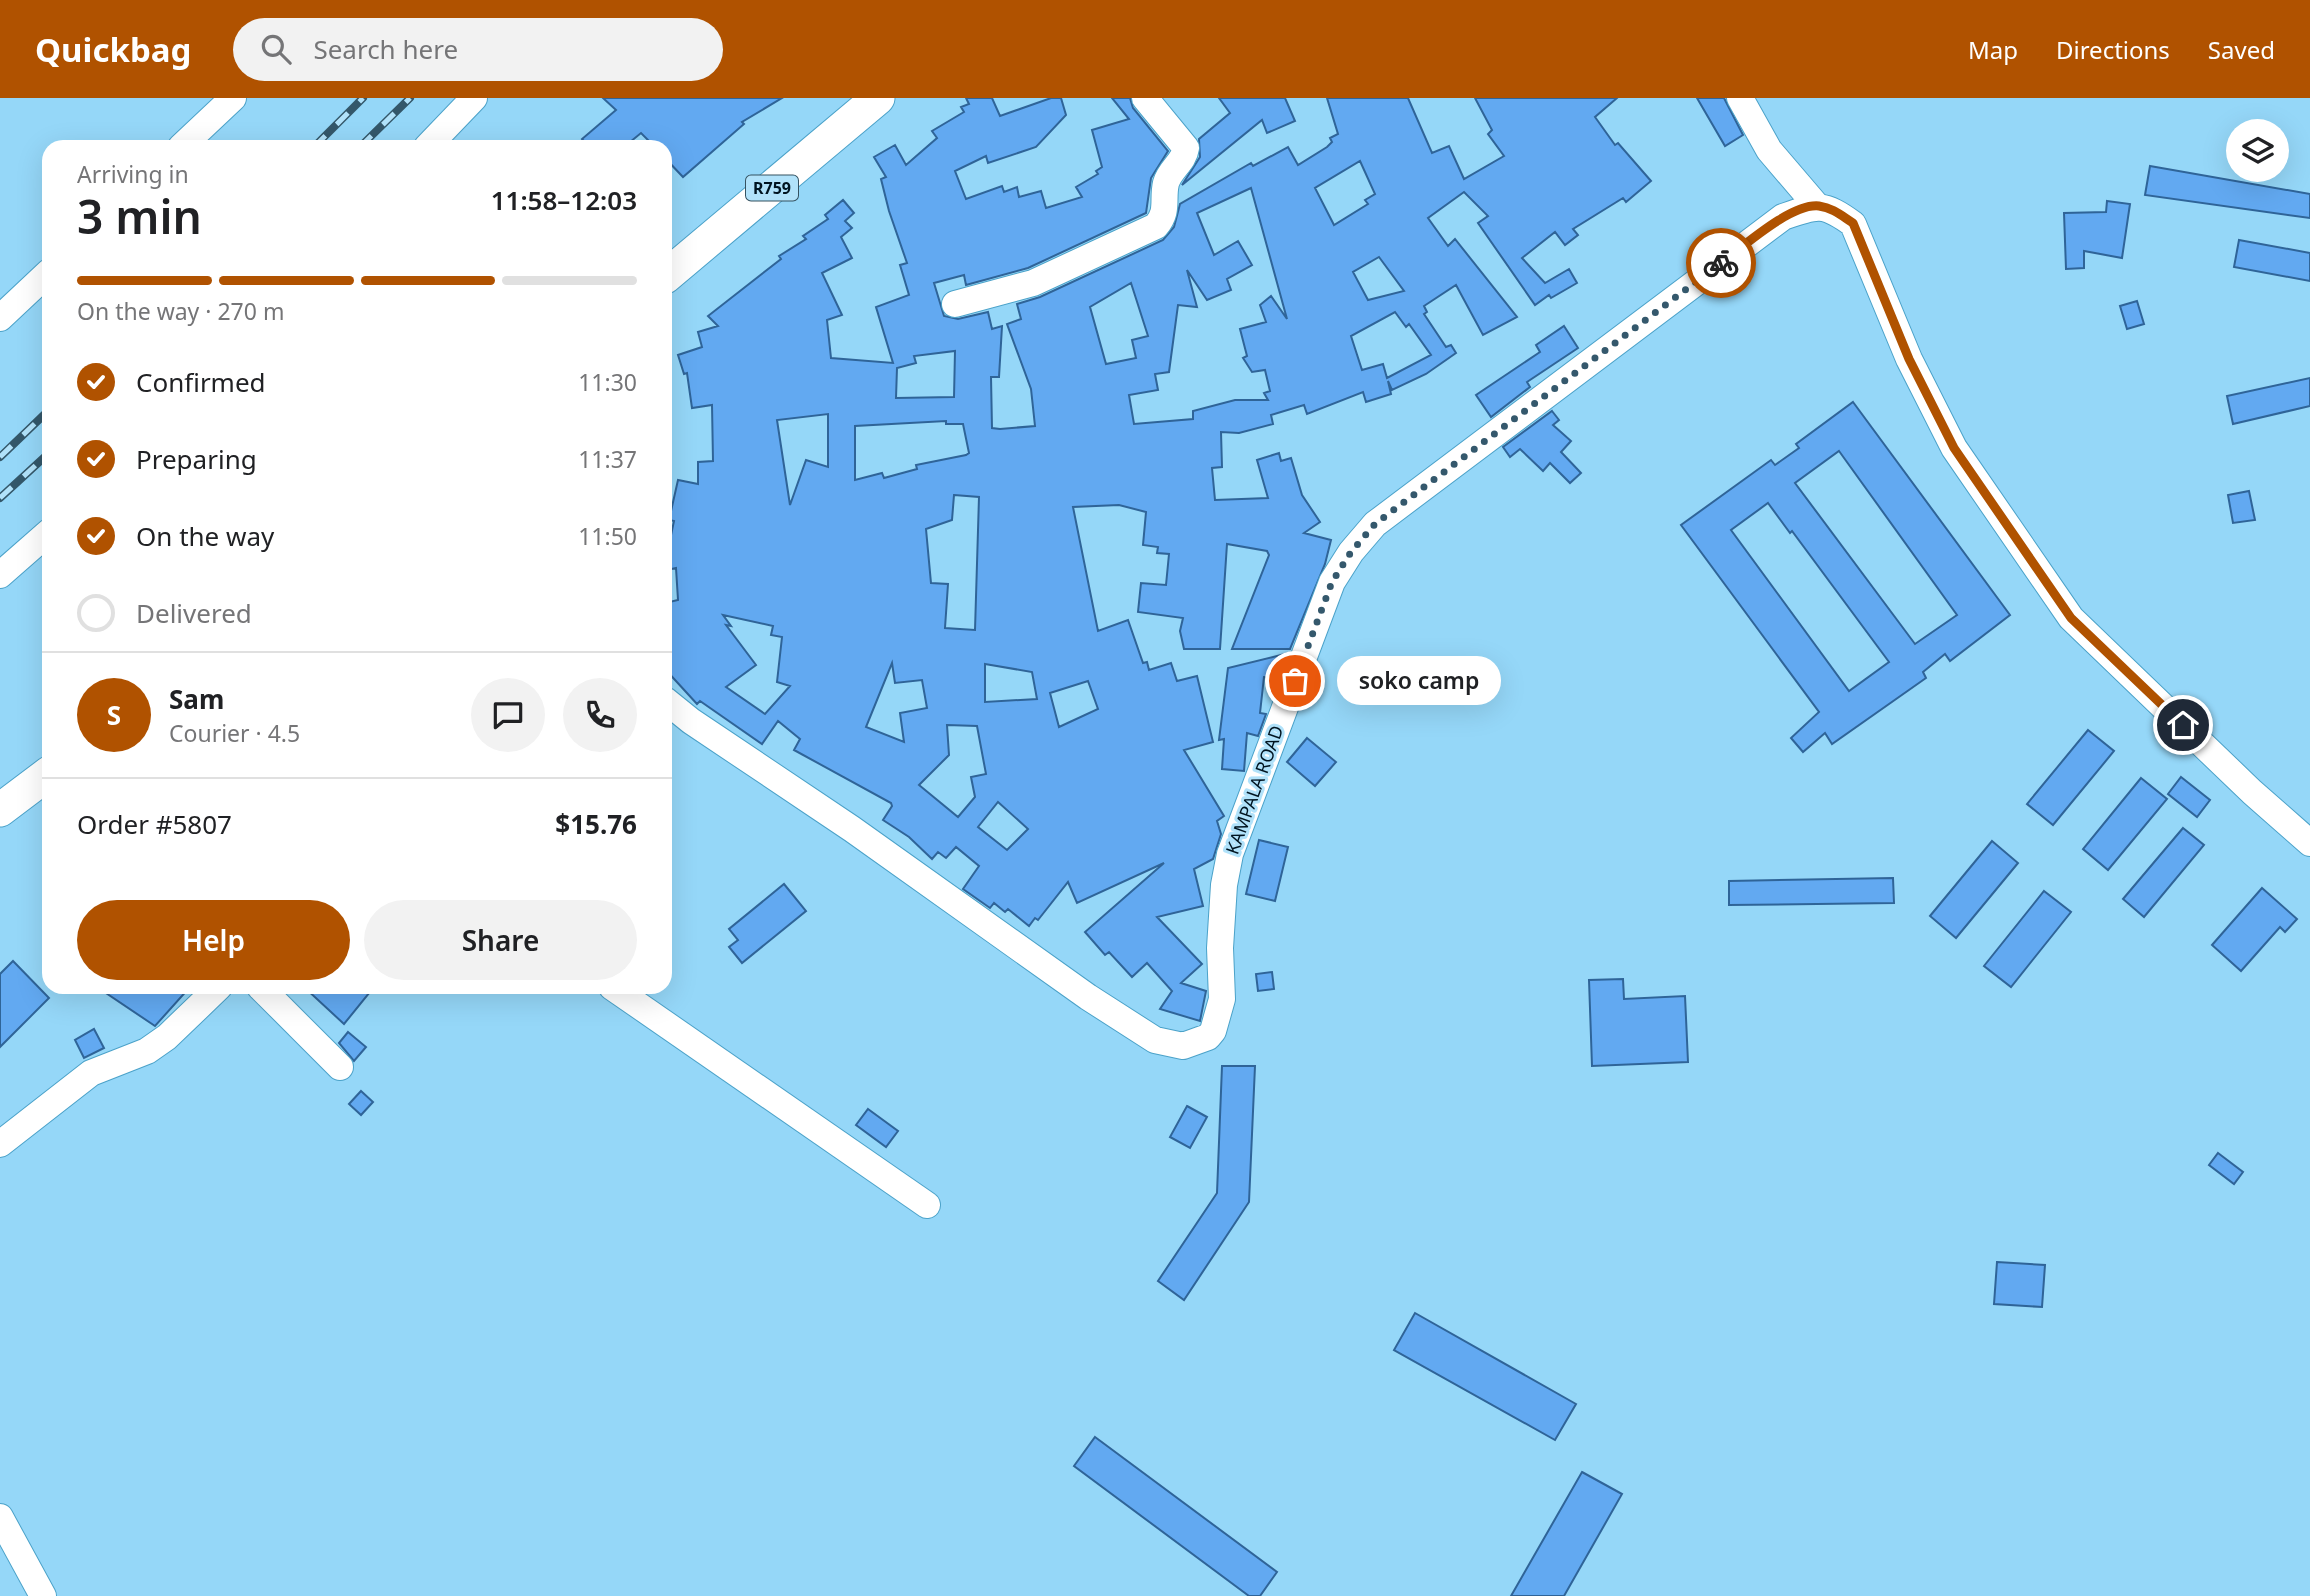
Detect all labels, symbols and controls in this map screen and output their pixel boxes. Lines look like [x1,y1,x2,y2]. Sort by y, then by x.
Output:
search box [233,18,723,81]
text: Quickbag [35,27,191,72]
icon: search [257,30,295,68]
text: Search here [313,31,458,67]
text: Map [1968,33,2018,66]
text: Directions [2056,33,2170,66]
text: Saved [2208,33,2275,66]
map controls [2226,119,2289,182]
button: layers [2226,119,2289,182]
text: Arriving in [77,158,189,190]
road number: R759 [746,176,798,200]
text: 11:58–12:03 [491,182,637,218]
text: 3 min [77,185,202,247]
courier [1686,228,1756,298]
icon: bike [1702,244,1740,282]
text: On the way · 270 m [77,295,284,327]
icon: check [77,363,115,401]
text: Confirmed [136,364,266,400]
text: 11:30 [578,366,637,398]
icon: check [77,440,115,478]
text: Preparing [136,441,257,477]
text: 11:37 [578,443,637,475]
icon: check [77,517,115,555]
text: On the way [136,518,274,554]
text: 11:50 [578,520,637,552]
text: Delivered [136,595,252,631]
pin [1265,651,1325,711]
callout: soko camp [1337,656,1502,706]
icon: bag [1276,662,1314,700]
text: soko camp [1359,664,1479,696]
button: chat [471,678,545,752]
button: phone [563,678,637,752]
text: Sam [169,681,224,717]
pin [2153,695,2213,755]
text: S [107,697,121,733]
icon: home [2164,706,2202,744]
text: Courier · 4.5 [169,717,300,749]
street label: KAMPALA ROAD [1220,722,1289,857]
text: Order #5807 [77,806,232,842]
text: $15.76 [555,806,637,842]
button: Help [77,900,350,980]
button: Share [364,900,637,980]

